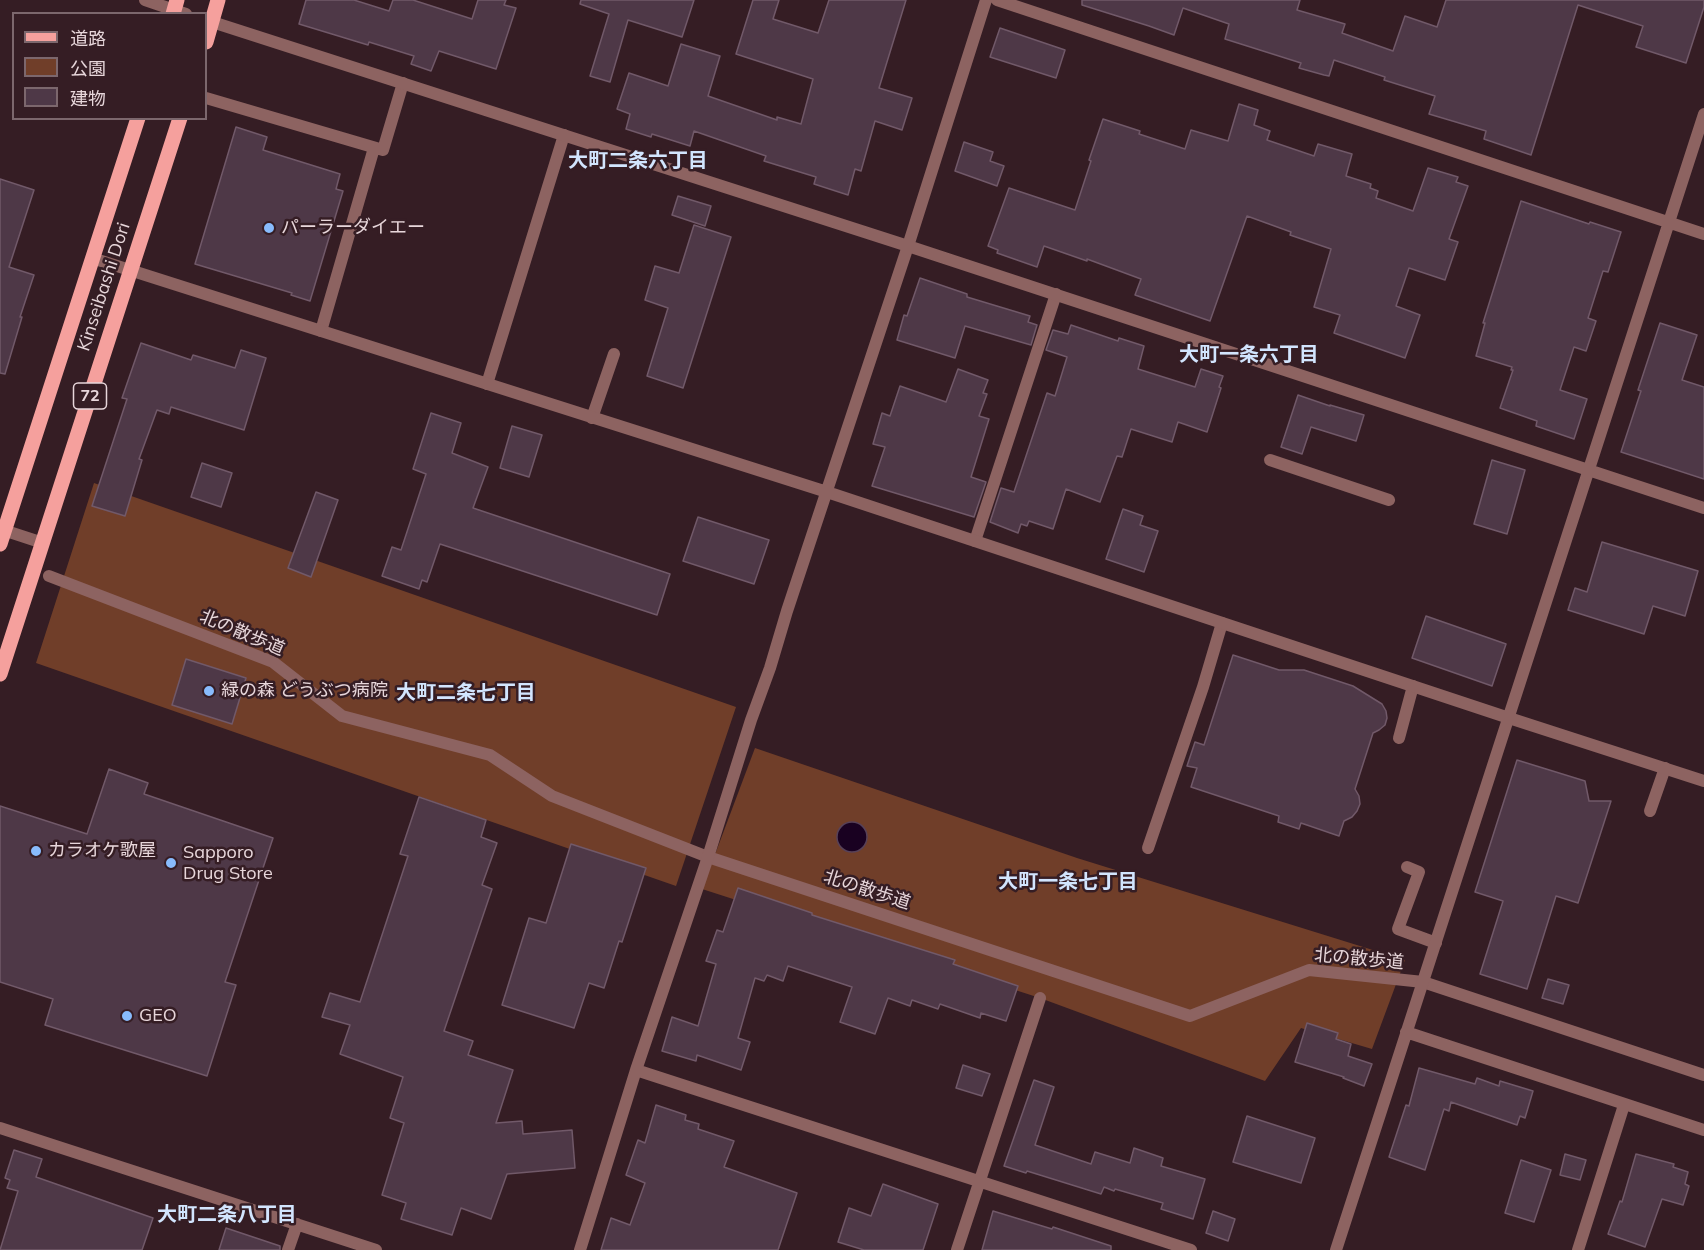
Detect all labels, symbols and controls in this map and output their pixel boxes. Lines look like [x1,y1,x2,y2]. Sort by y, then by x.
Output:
legend [12,12,207,120]
text: 道路 [70,27,106,50]
text: 公園 [70,57,106,80]
text: 建物 [70,87,106,110]
district label: 大町二条六丁目 [568,149,708,173]
place label: パーラーダイエー [281,217,425,239]
street label: Kinseibashi Dori [73,220,135,354]
marker: パーラーダイエー [262,221,276,235]
district label: 大町一条六丁目 [1179,343,1319,367]
road number: 72 [74,383,106,409]
street label: 北の散歩道 [196,605,288,661]
place label: 緑の森 どうぶつ病院 [221,680,388,702]
district label: 大町二条七丁目 [396,681,536,705]
marker: 緑の森 どうぶつ病院 [202,684,216,698]
place label: カラオケ歌屋 [48,840,156,862]
place label: Sapporo Drug Store [183,842,273,884]
marker: カラオケ歌屋 [29,844,43,858]
marker: Sapporo Drug Store [164,856,178,870]
street label: 北の散歩道 [821,866,913,914]
district label: 大町一条七丁目 [998,870,1138,894]
street label: 北の散歩道 [1313,944,1405,974]
place label: GEO [139,1005,177,1027]
marker: GEO [120,1009,134,1023]
district label: 大町二条八丁目 [157,1203,297,1227]

